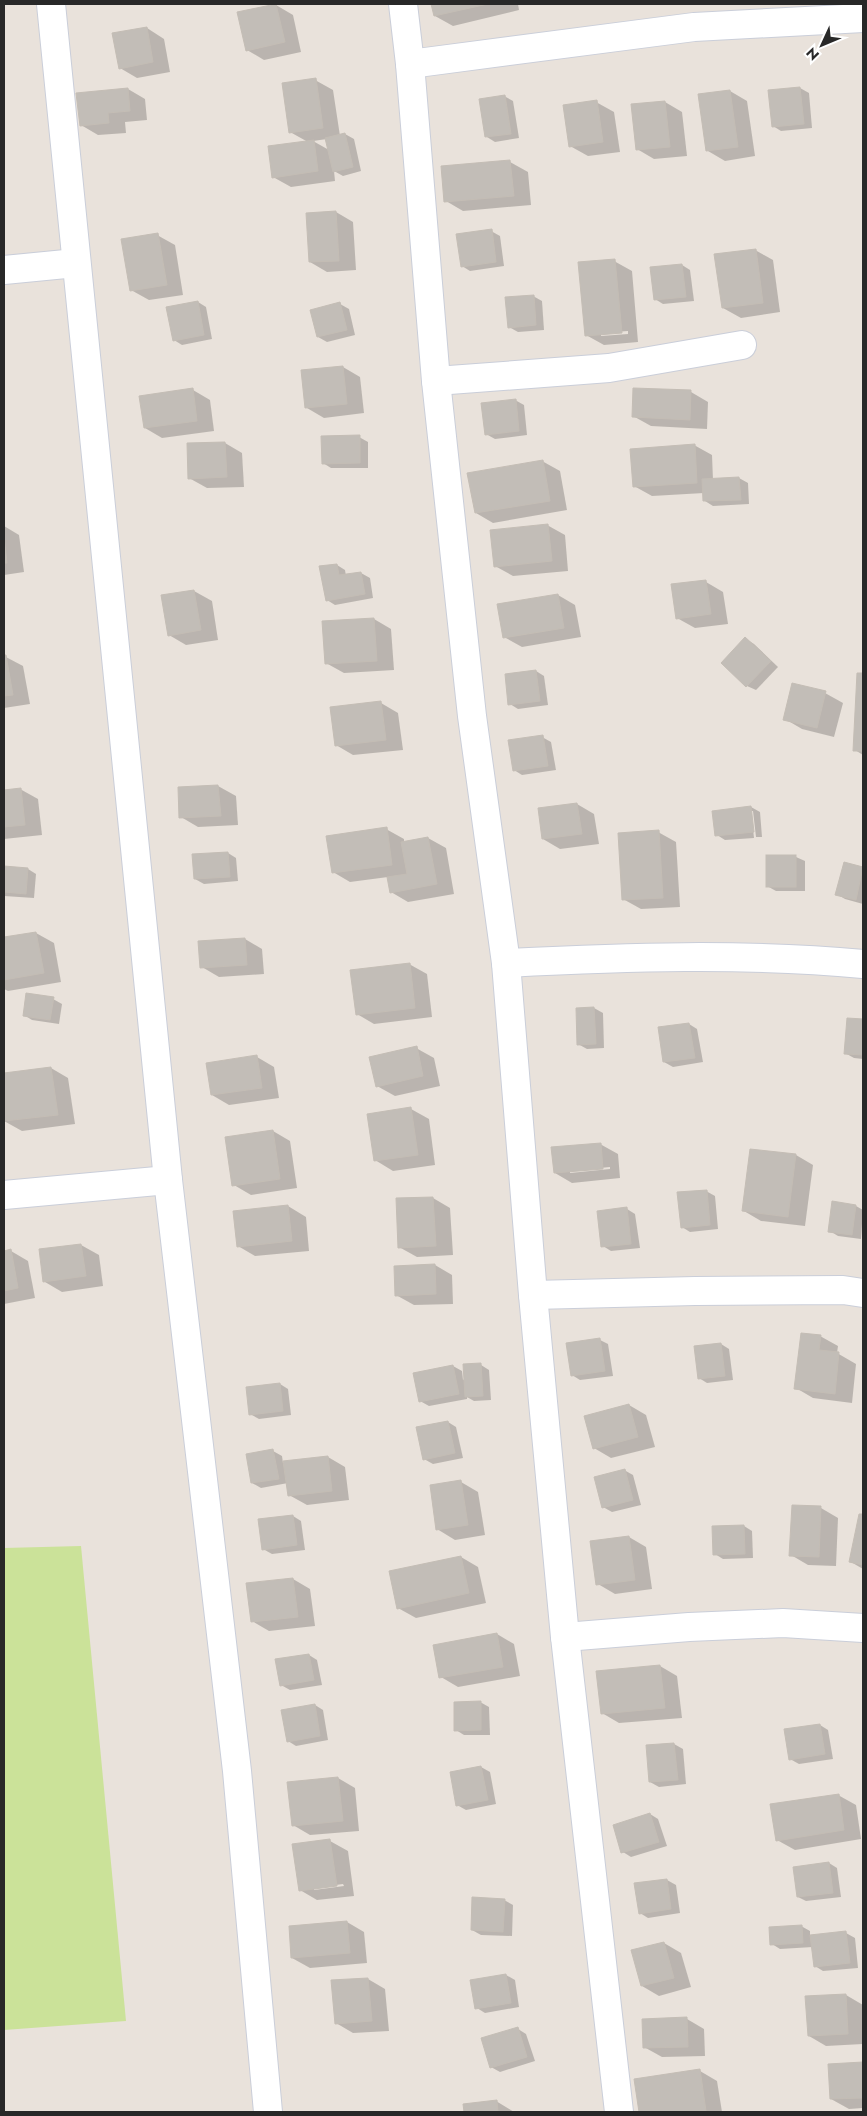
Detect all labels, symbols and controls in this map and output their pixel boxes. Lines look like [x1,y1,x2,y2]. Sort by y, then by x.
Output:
north arrow [797,20,847,70]
text: N [802,43,824,65]

